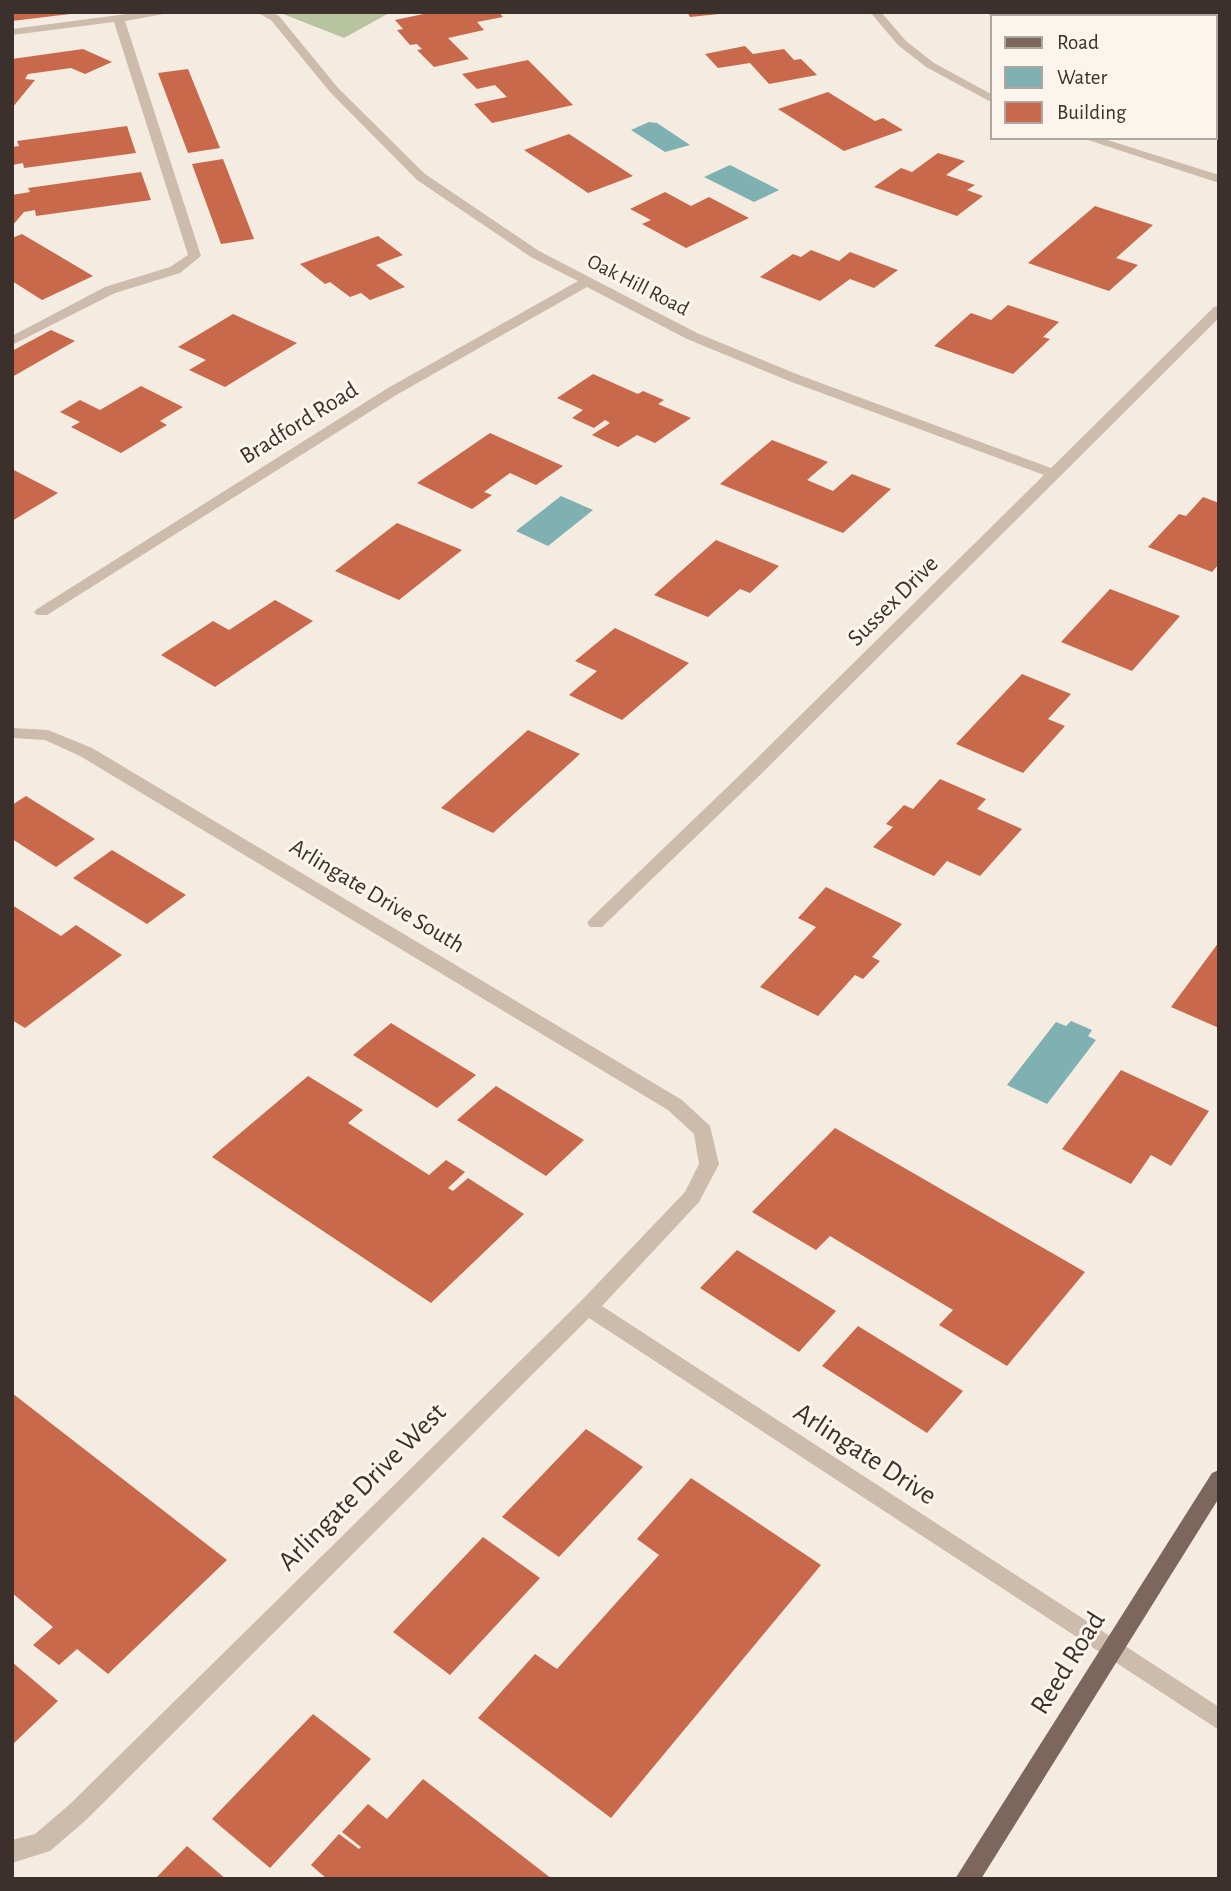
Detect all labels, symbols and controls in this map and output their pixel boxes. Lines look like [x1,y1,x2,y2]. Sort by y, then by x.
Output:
legend [990,14,1217,140]
text: Road [1057,32,1099,53]
text: Water [1057,67,1107,88]
text: Building [1057,102,1126,123]
street label: Oak Hill Road [583,249,693,321]
street label: Bradford Road [235,375,363,471]
street label: Sussex Drive [842,550,944,652]
street label: Arlingate Drive South [284,832,470,960]
street label: Arlingate Drive [787,1395,943,1513]
street label: Arlingate Drive West [271,1396,453,1578]
street label: Reed Road [1023,1605,1113,1721]

